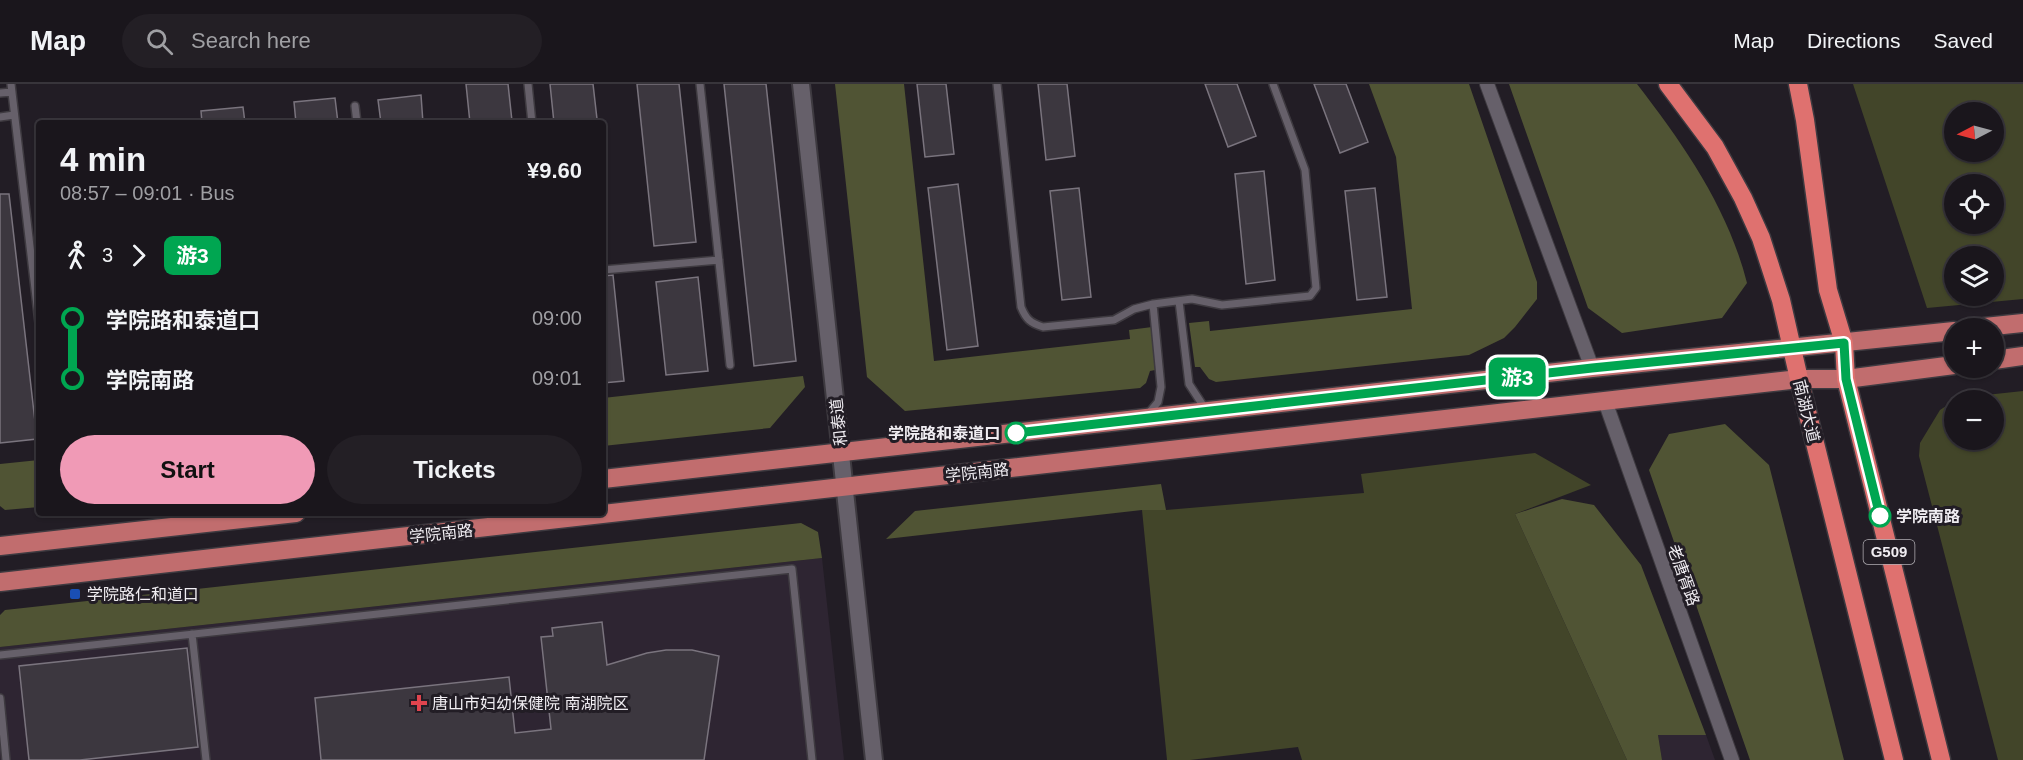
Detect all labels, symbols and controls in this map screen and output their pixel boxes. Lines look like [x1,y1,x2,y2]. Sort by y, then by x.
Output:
search box [122,14,542,68]
text: Map [30,25,86,56]
icon: search [143,25,176,58]
text: Search here [191,28,311,53]
text: Map [1733,29,1774,52]
text: Directions [1807,29,1900,52]
text: Saved [1933,29,1993,52]
north arrow [1944,102,2004,162]
map controls [1944,102,2004,450]
text: 4 min [60,141,146,178]
text: ¥9.60 [527,158,582,183]
button: locate [1944,174,2004,234]
text: 08:57 – 09:01 · Bus [60,182,235,204]
icon: walk [60,239,93,272]
icon: forward [122,239,155,272]
text: 3 [102,244,113,266]
text: 游3 [176,244,209,267]
button: layers [1944,246,2004,306]
text: 09:00 [532,307,582,329]
text: 学院路和泰道口 [106,308,260,333]
button: + [1944,318,2004,378]
line badge: 游3 [1490,358,1544,396]
text: 游3 [1501,366,1533,389]
text: 09:01 [532,367,582,389]
text: 学院南路 [106,368,194,393]
street label: 南湖大道 [1791,378,1823,444]
button: − [1944,390,2004,450]
street label: 和泰道 [828,397,849,447]
marker: 学院路和泰道口 [1005,422,1027,444]
place label: 学院路和泰道口 [888,425,1000,442]
button: Start [60,435,315,504]
button: Tickets [327,435,582,504]
street label: 学院南路 [944,461,1010,484]
marker: 学院南路 [1869,505,1891,527]
place label: 学院南路 [1896,508,1960,525]
street label: 学院南路 [408,522,474,545]
road number: G509 [1864,540,1914,564]
street label: 老唐胥路 [1665,542,1702,608]
place label: 学院路仁和道口 [87,586,199,603]
marker: 学院路仁和道口 [68,587,82,601]
marker: 唐山市妇幼保健院 南湖院区 [410,694,428,712]
place label: 唐山市妇幼保健院 南湖院区 [432,695,628,712]

